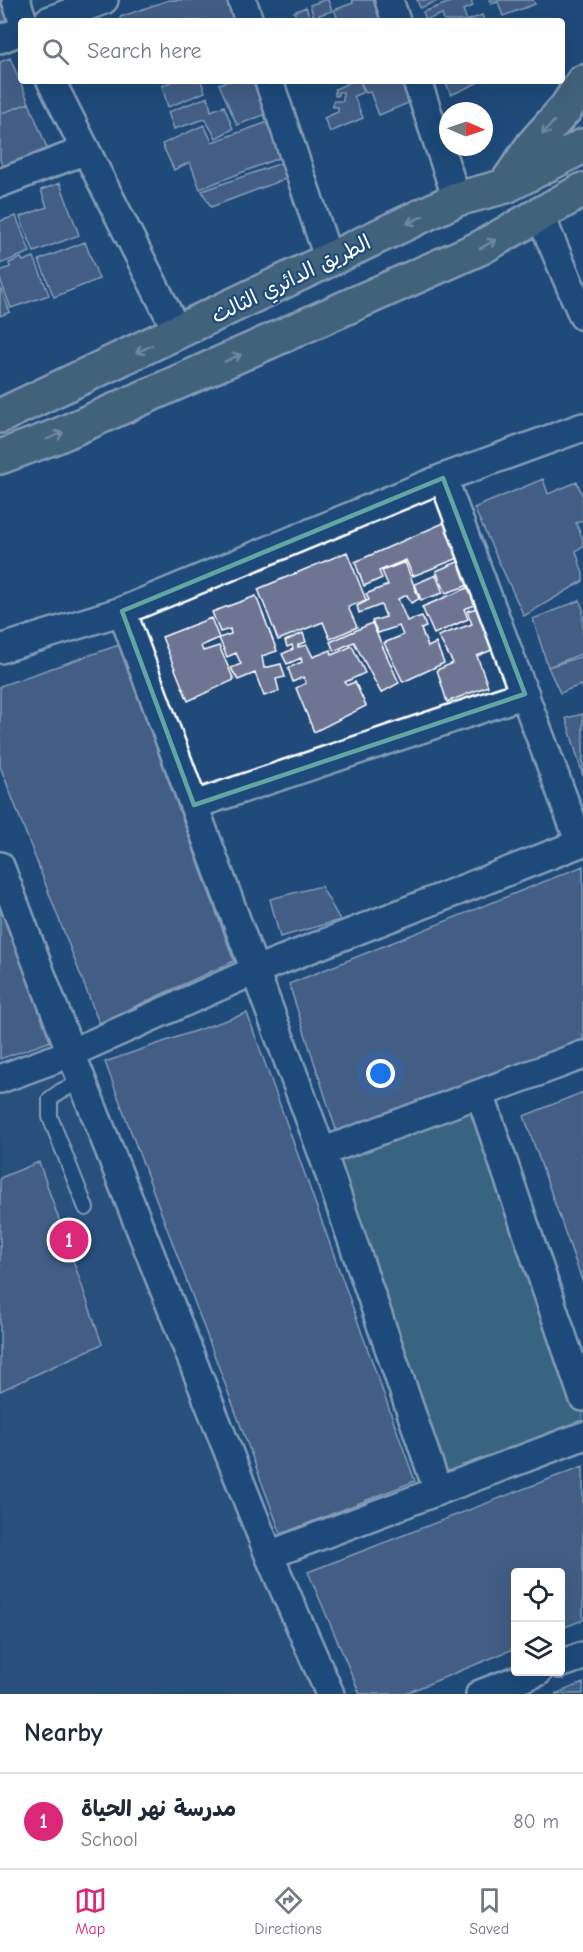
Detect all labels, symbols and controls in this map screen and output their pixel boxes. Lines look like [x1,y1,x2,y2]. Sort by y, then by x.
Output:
search box [18,18,565,84]
icon: search [39,35,72,68]
text: Search here [87,38,202,64]
north arrow [439,102,493,156]
one-way arrow [541,120,555,135]
one-way arrow [406,214,424,226]
street label: الطريق الدائري الثالث [207,230,376,331]
one-way arrow [479,238,496,250]
one-way arrow [135,343,153,355]
one-way arrow [224,352,242,363]
one-way arrow [45,430,64,441]
your location [366,1059,395,1088]
pin: 1 [50,1218,88,1262]
map controls [511,1568,565,1676]
button: locate [511,1568,565,1622]
button: layers [511,1622,565,1676]
text: Nearby [24,1718,103,1748]
text: مدرسة نهر الحياة [81,1796,236,1822]
text: 1 [40,1810,47,1833]
text: 80 m [513,1810,559,1833]
text: School [81,1828,138,1851]
tab: Map [74,1884,107,1938]
tab: Directions [254,1884,322,1938]
tab: Saved [469,1884,509,1938]

